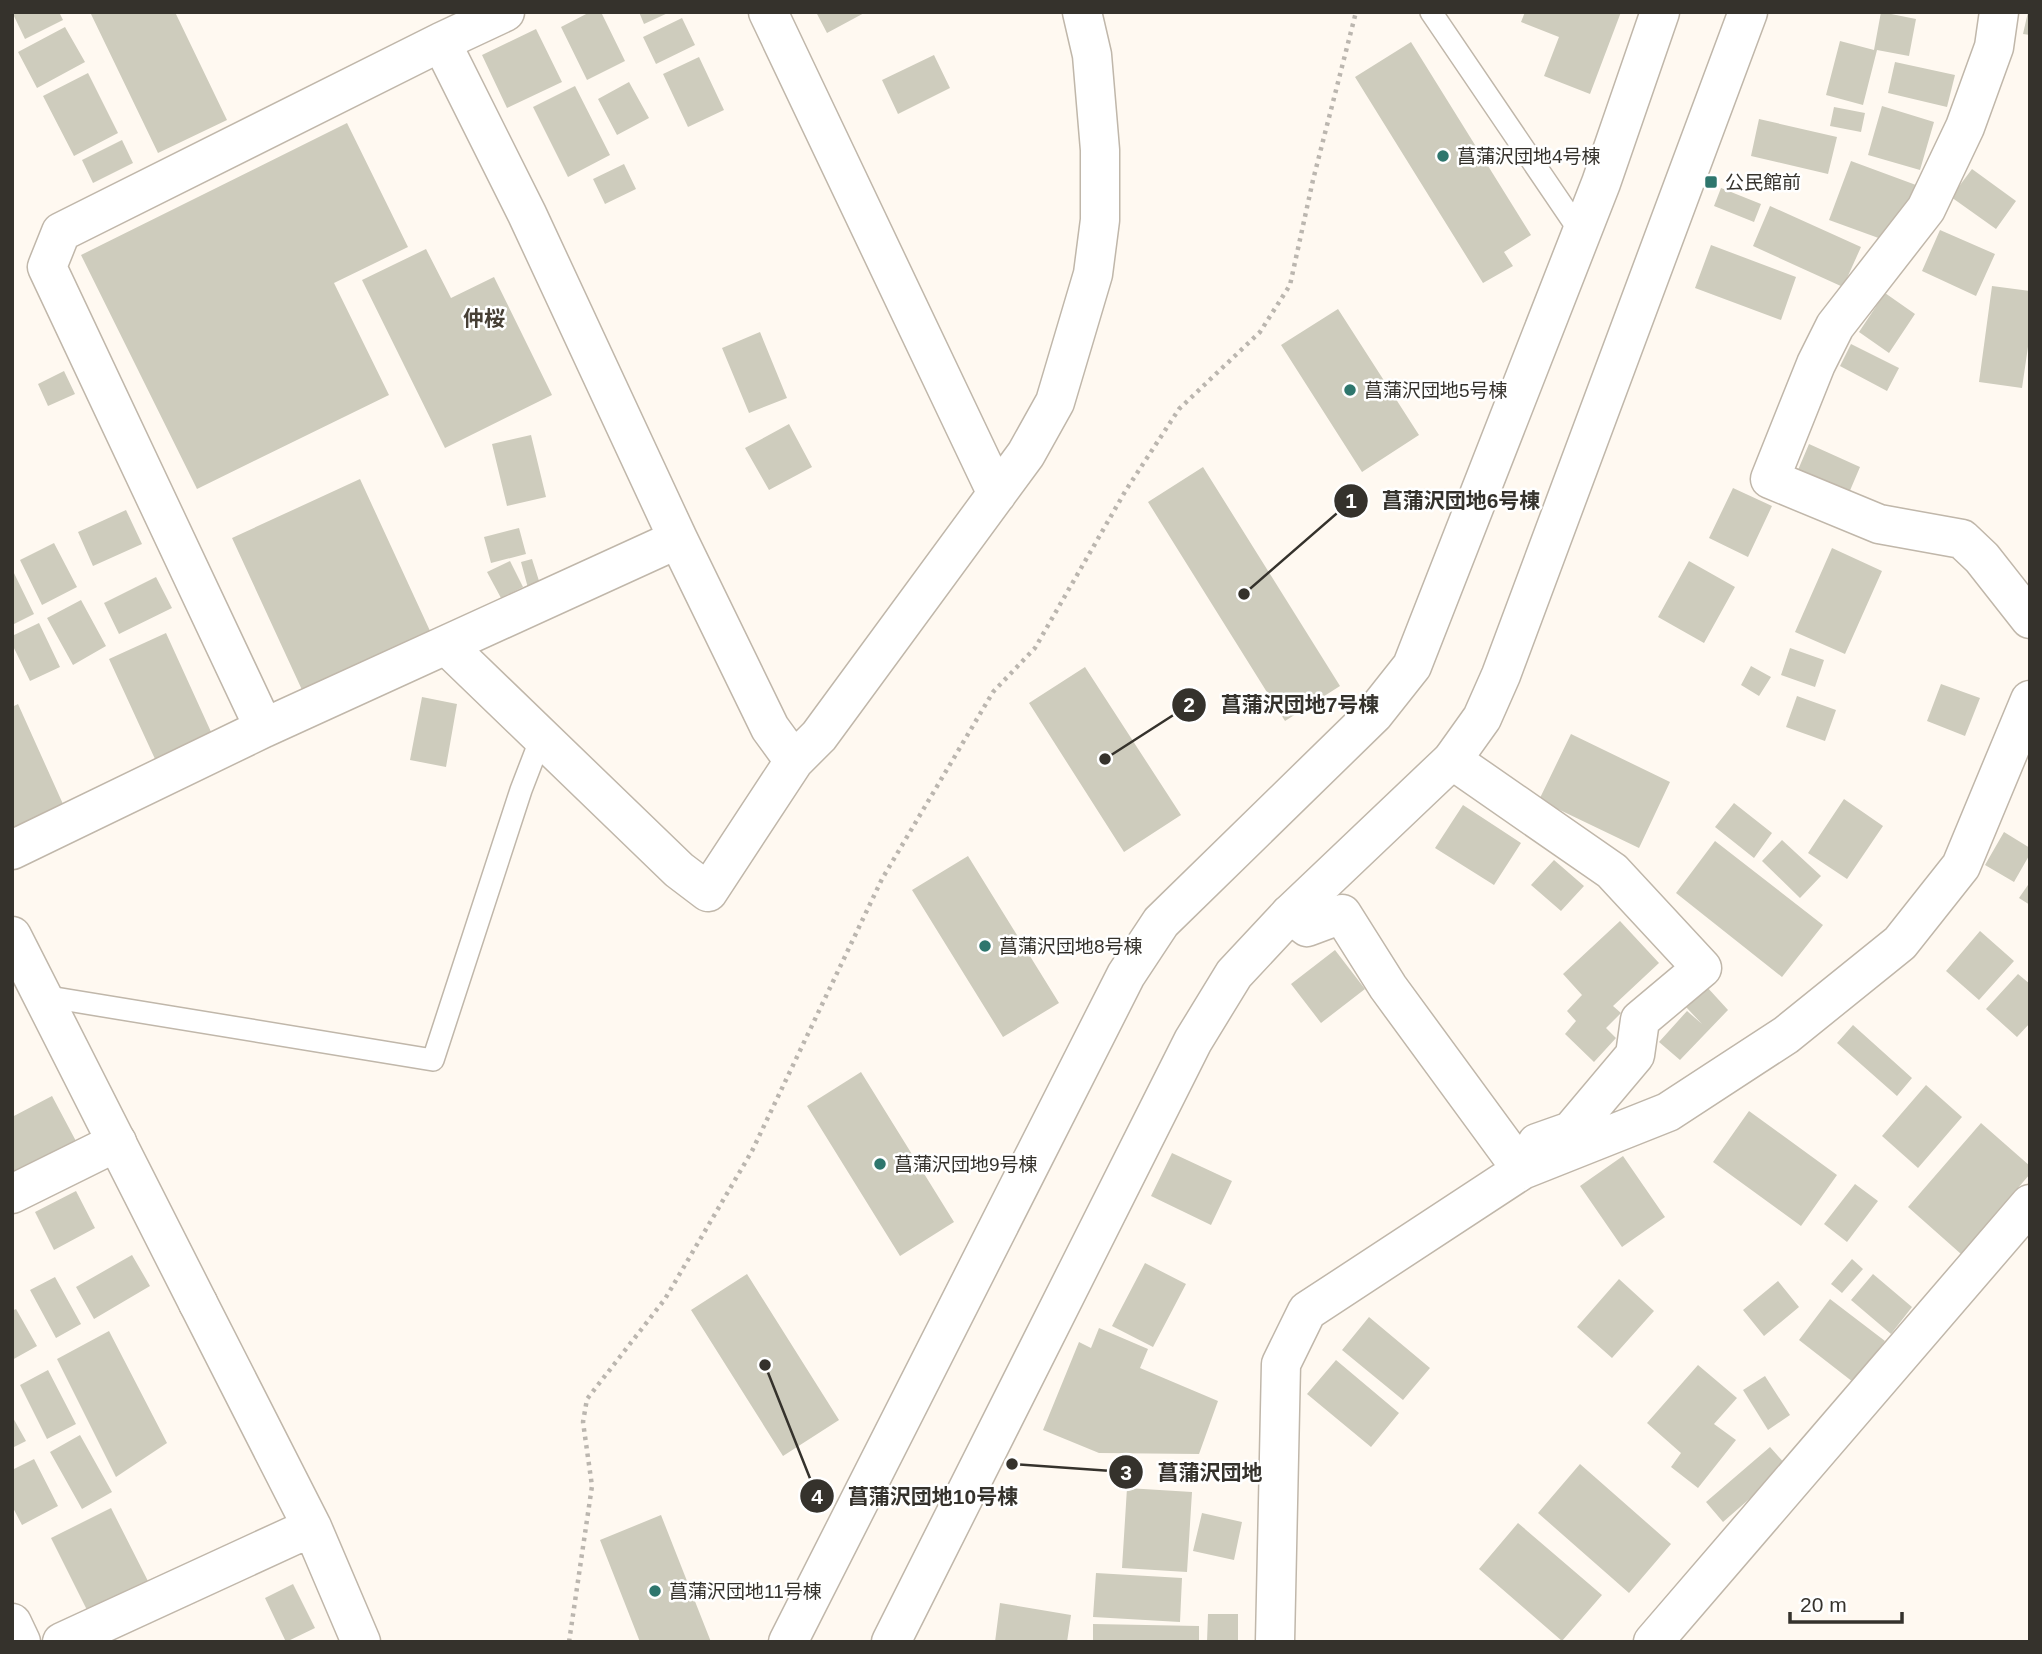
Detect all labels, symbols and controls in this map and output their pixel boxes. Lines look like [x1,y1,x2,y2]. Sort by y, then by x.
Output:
place label: 菖蒲沢団地4号棟 [1457,146,1601,167]
marker: 菖蒲沢団地4号棟 [1435,148,1451,164]
place label: 公民館前 [1725,172,1801,193]
marker: 公民館前 [1703,174,1719,190]
district label: 仲桜 [463,307,505,330]
place label: 菖蒲沢団地5号棟 [1364,380,1508,401]
marker: 菖蒲沢団地5号棟 [1342,382,1358,398]
callout: 菖蒲沢団地6号棟 [1333,480,1555,522]
text: 1 [1345,489,1357,512]
text: 菖蒲沢団地6号棟 [1382,489,1540,512]
callout: 菖蒲沢団地7号棟 [1172,684,1394,726]
text: 2 [1183,693,1195,716]
text: 菖蒲沢団地7号棟 [1221,693,1379,716]
place label: 菖蒲沢団地8号棟 [999,936,1143,957]
marker: 菖蒲沢団地8号棟 [977,938,993,954]
place label: 菖蒲沢団地9号棟 [894,1154,1038,1175]
marker: 菖蒲沢団地9号棟 [872,1156,888,1172]
callout: 菖蒲沢団地 [1108,1451,1276,1493]
text: 3 [1120,1461,1132,1484]
text: 菖蒲沢団地 [1158,1461,1263,1484]
callout: 菖蒲沢団地10号棟 [799,1475,1033,1517]
text: 4 [811,1485,823,1508]
text: 菖蒲沢団地10号棟 [848,1485,1018,1508]
scale bar [1790,1580,1902,1624]
place label: 菖蒲沢団地11号棟 [669,1581,822,1602]
marker: 菖蒲沢団地11号棟 [647,1583,663,1599]
text: 20 m [1800,1593,1847,1616]

